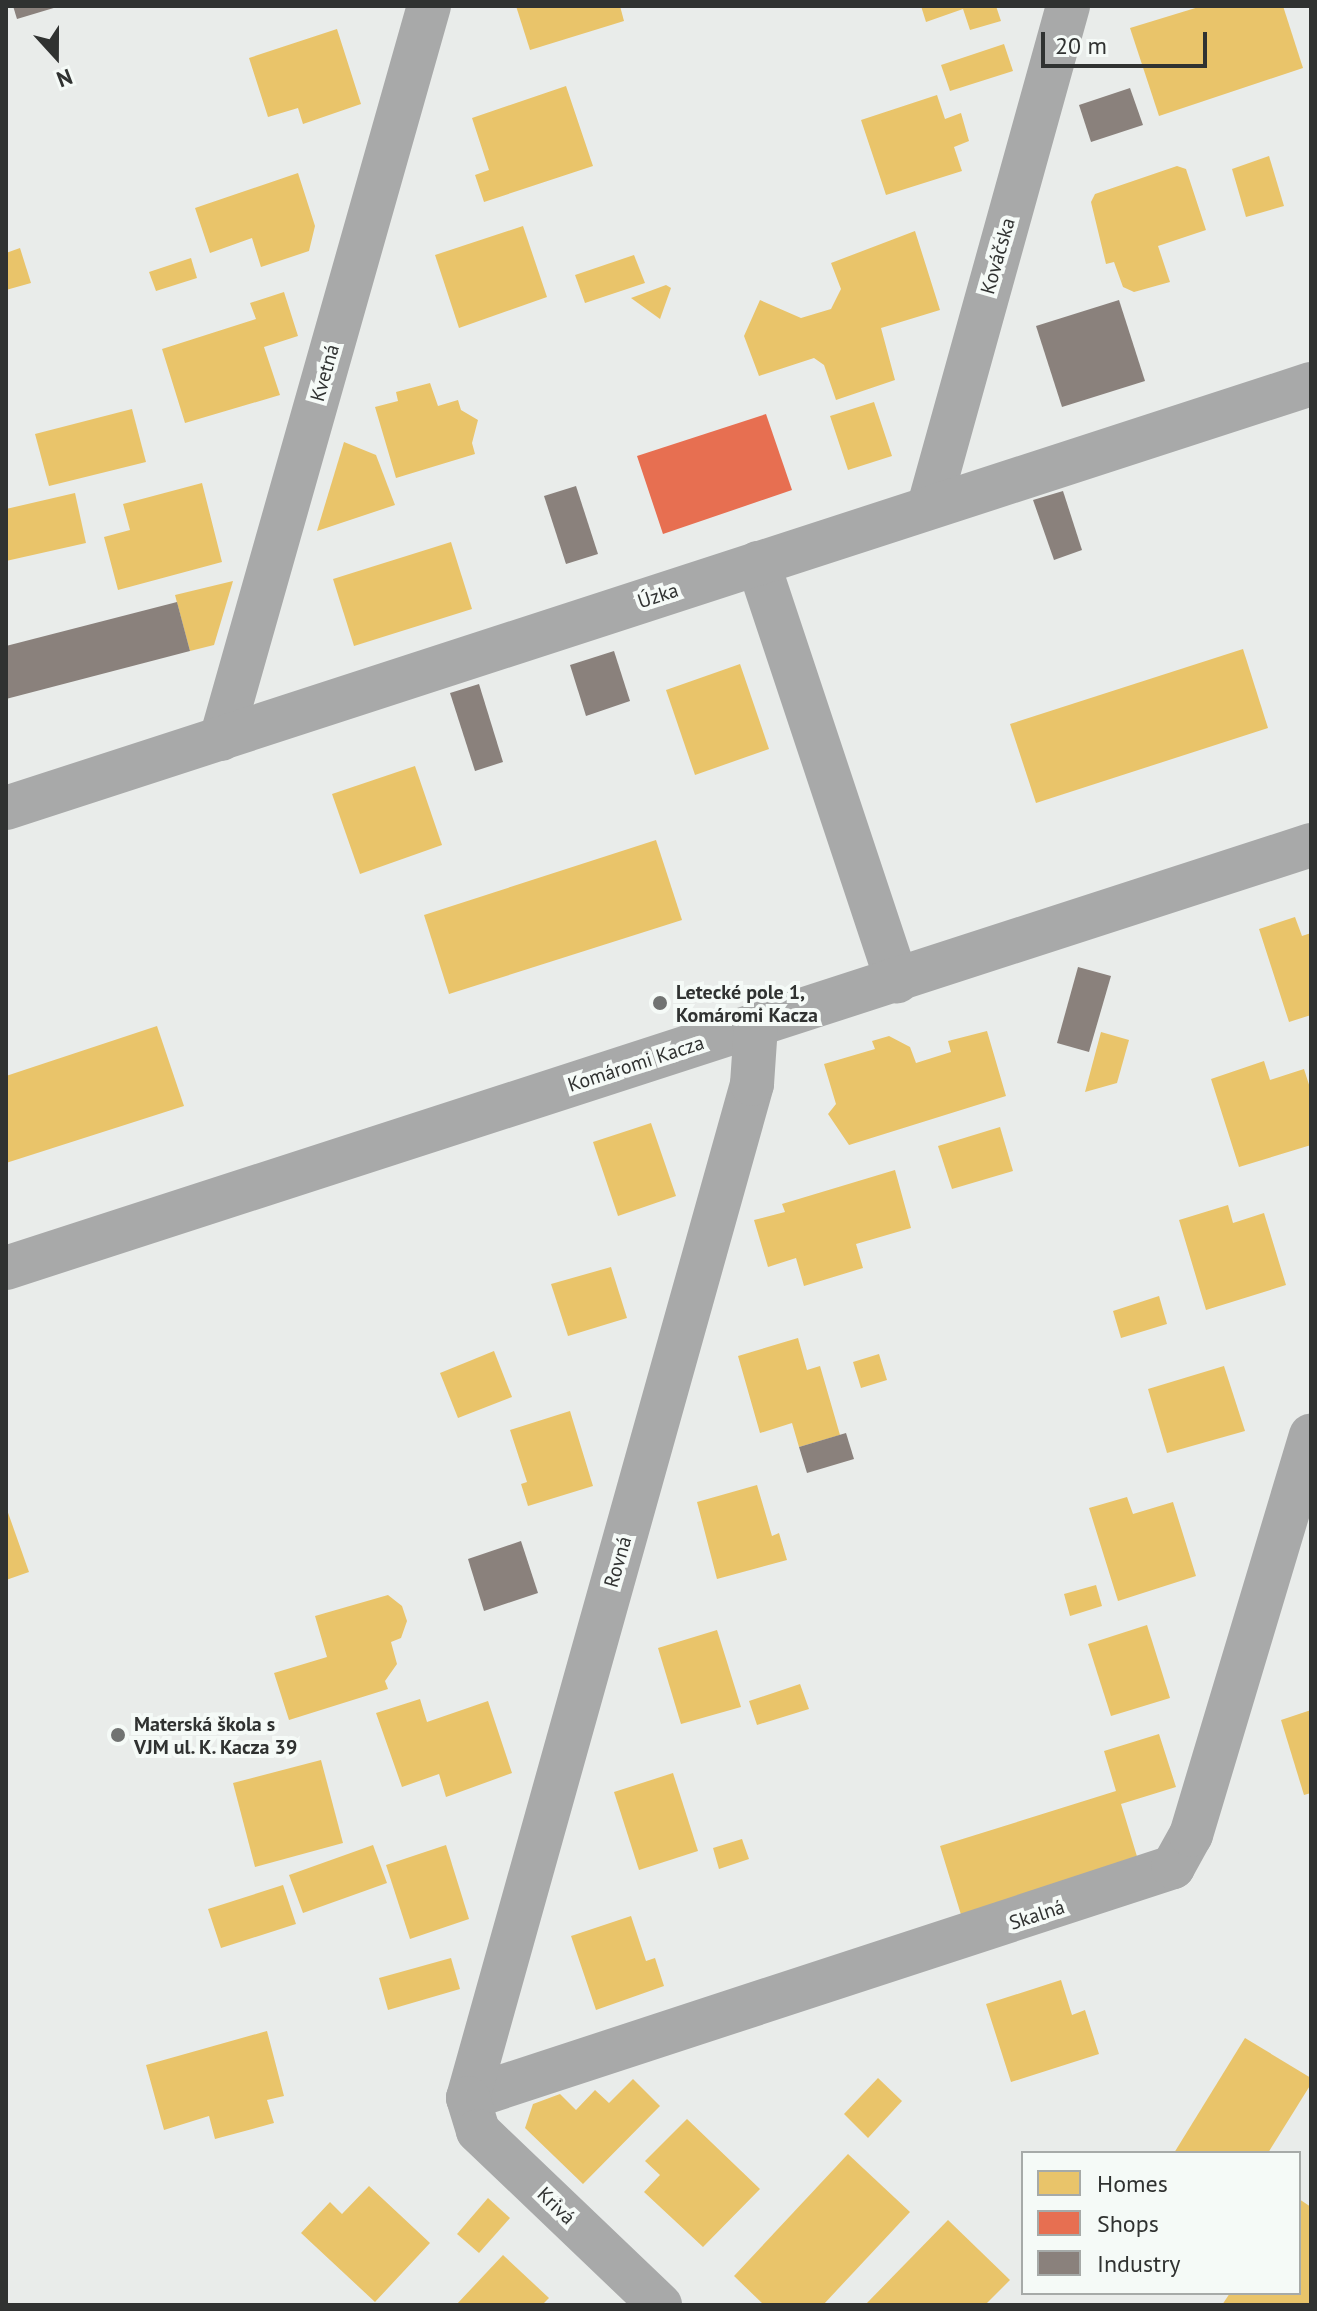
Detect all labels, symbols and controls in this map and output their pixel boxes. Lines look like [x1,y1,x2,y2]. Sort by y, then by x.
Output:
north arrow [16,16,96,96]
scale bar [1045,16,1211,66]
text: 20 m [1055,30,1107,61]
text: N [53,63,76,94]
street label: Kováčska [976,215,1020,297]
street label: Kvetná [305,342,345,404]
street label: Úzka [635,578,681,614]
place label: Letecké pole 1, Komáromi Kacza [676,980,818,1027]
marker: Letecké pole 1, Komáromi Kacza [651,994,669,1012]
street label: Komáromi Kacza [565,1031,707,1097]
street label: Rovná [599,1534,637,1590]
place label: Materská škola s VJM ul. K. Kacza 39 [134,1712,300,1759]
marker: Materská škola s VJM ul. K. Kacza 39 [109,1726,127,1744]
street label: Skalná [1006,1895,1068,1935]
legend [1021,2151,1301,2295]
text: Homes [1097,2168,1168,2199]
street label: Krivá [532,2182,580,2230]
text: Shops [1097,2208,1159,2239]
text: Industry [1097,2248,1181,2279]

